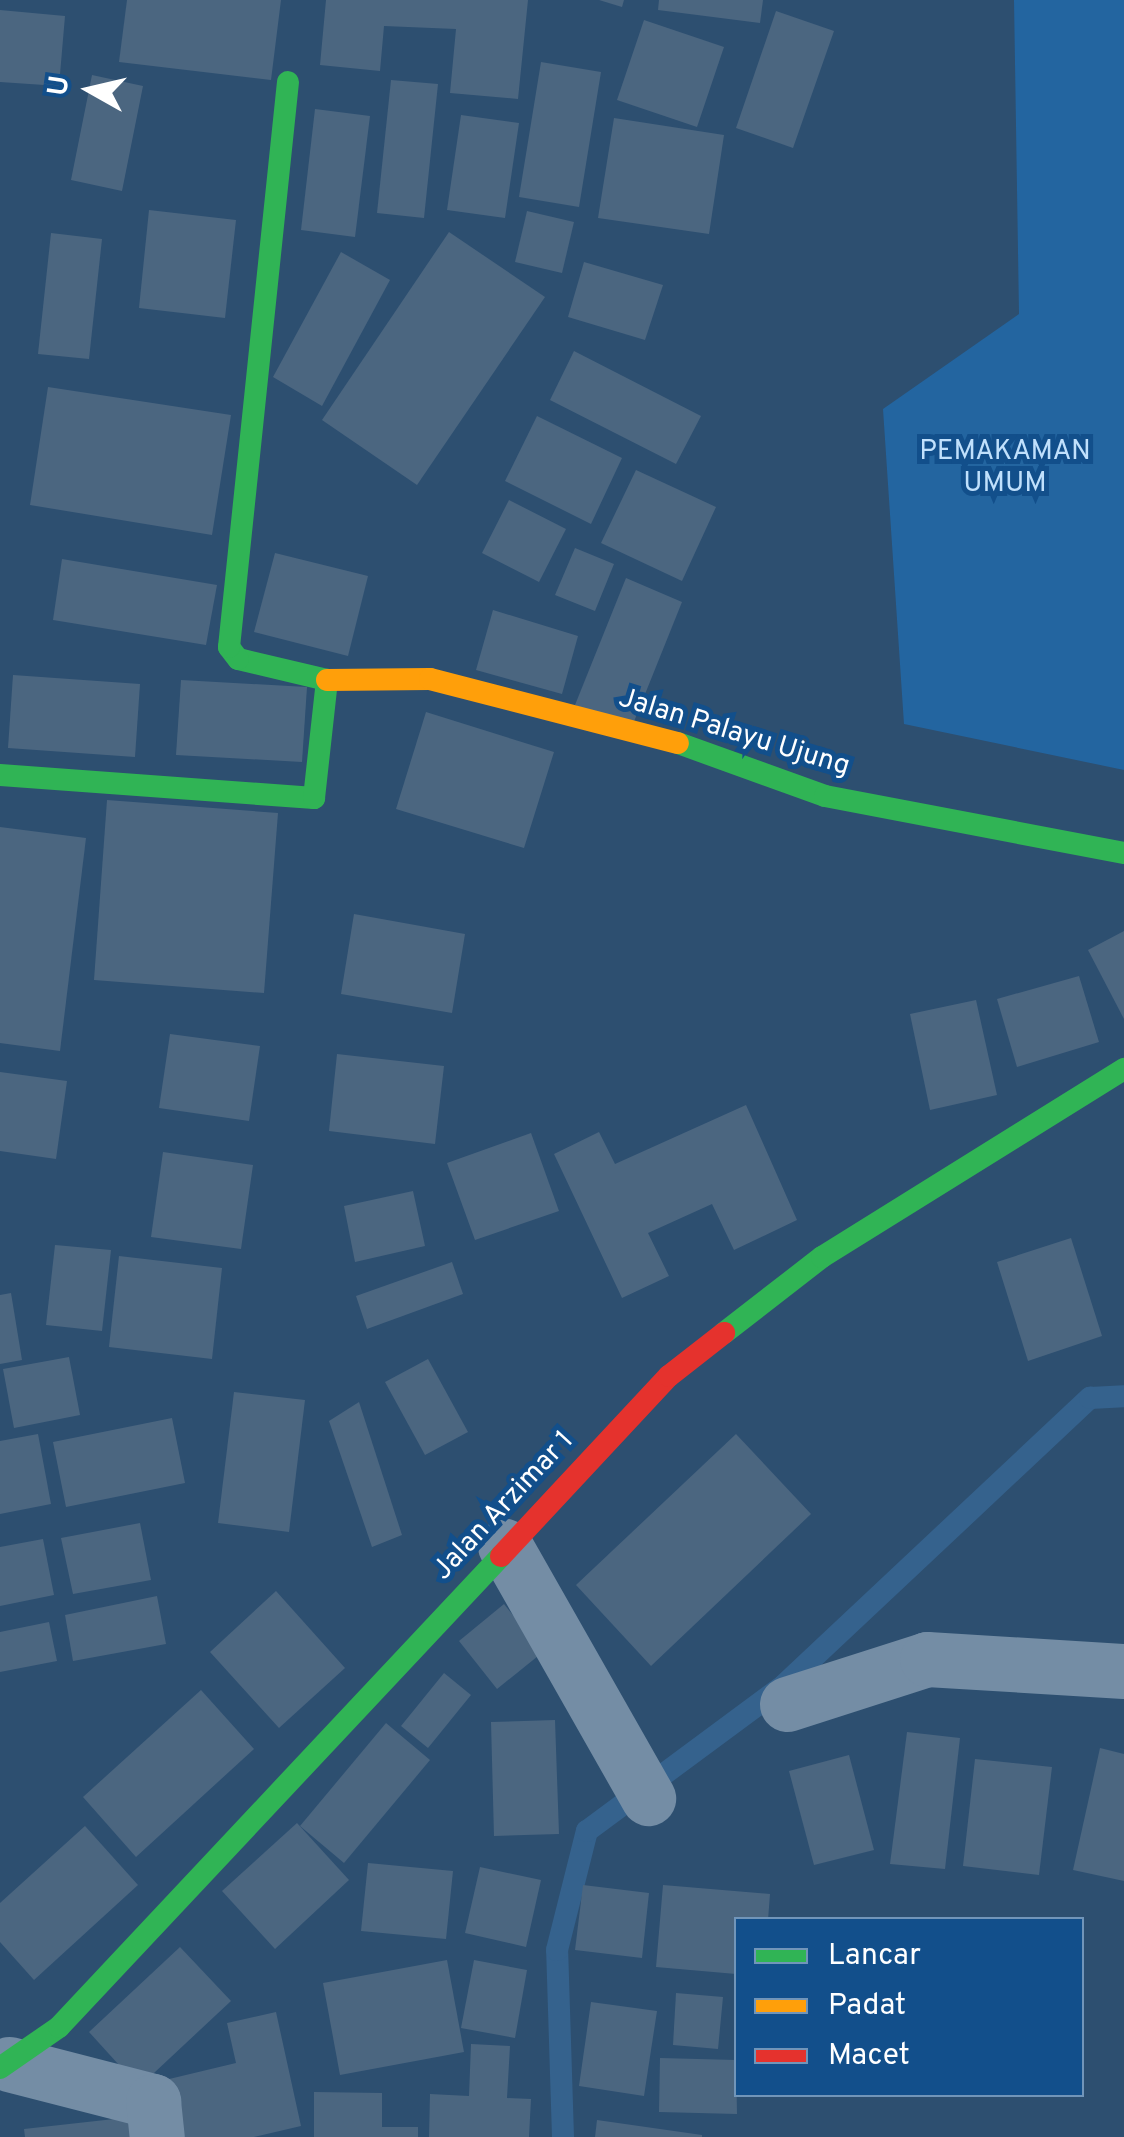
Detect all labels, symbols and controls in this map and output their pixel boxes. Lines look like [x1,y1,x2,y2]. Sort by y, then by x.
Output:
north arrow [40,40,140,140]
text: U [41,73,80,98]
park label: PEMAKAMAN UMUM [919,435,1091,501]
street label: Jalan Palayu Ujung [614,682,854,784]
street label: Jalan Arzimar 1 [426,1424,582,1588]
legend [734,1917,1084,2097]
text: Lancar [828,1938,921,1975]
text: Padat [828,1988,906,2025]
text: Macet [828,2038,910,2075]

